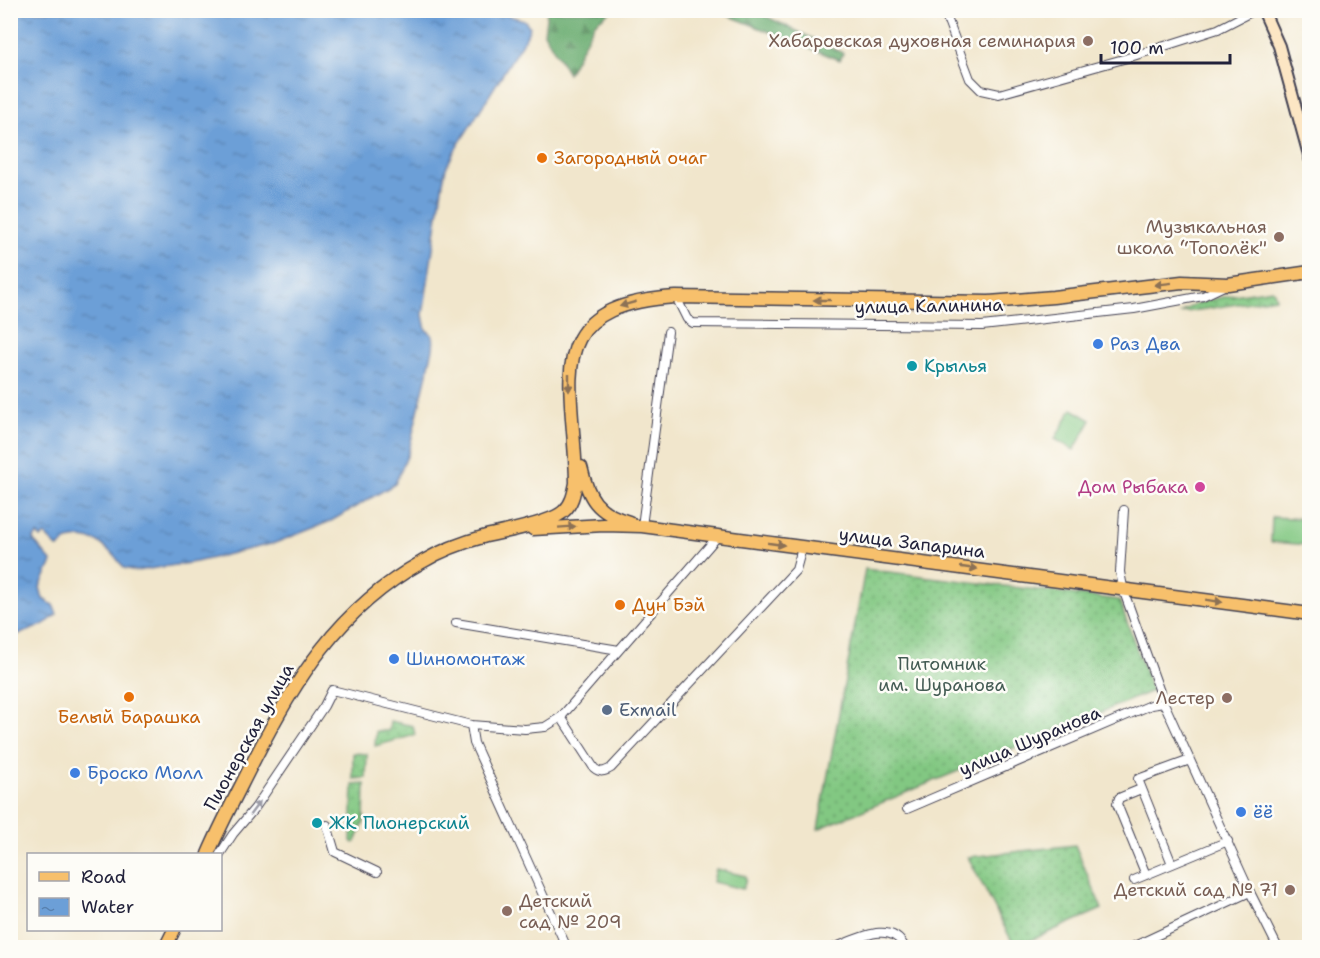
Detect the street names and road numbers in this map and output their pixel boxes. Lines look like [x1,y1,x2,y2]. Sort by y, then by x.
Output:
street label: улица Калинина [854,293,1004,319]
street label: улица Запарина [837,522,987,564]
street label: Пионерская улица [199,659,299,815]
street label: улица Шуранова [956,700,1104,782]

